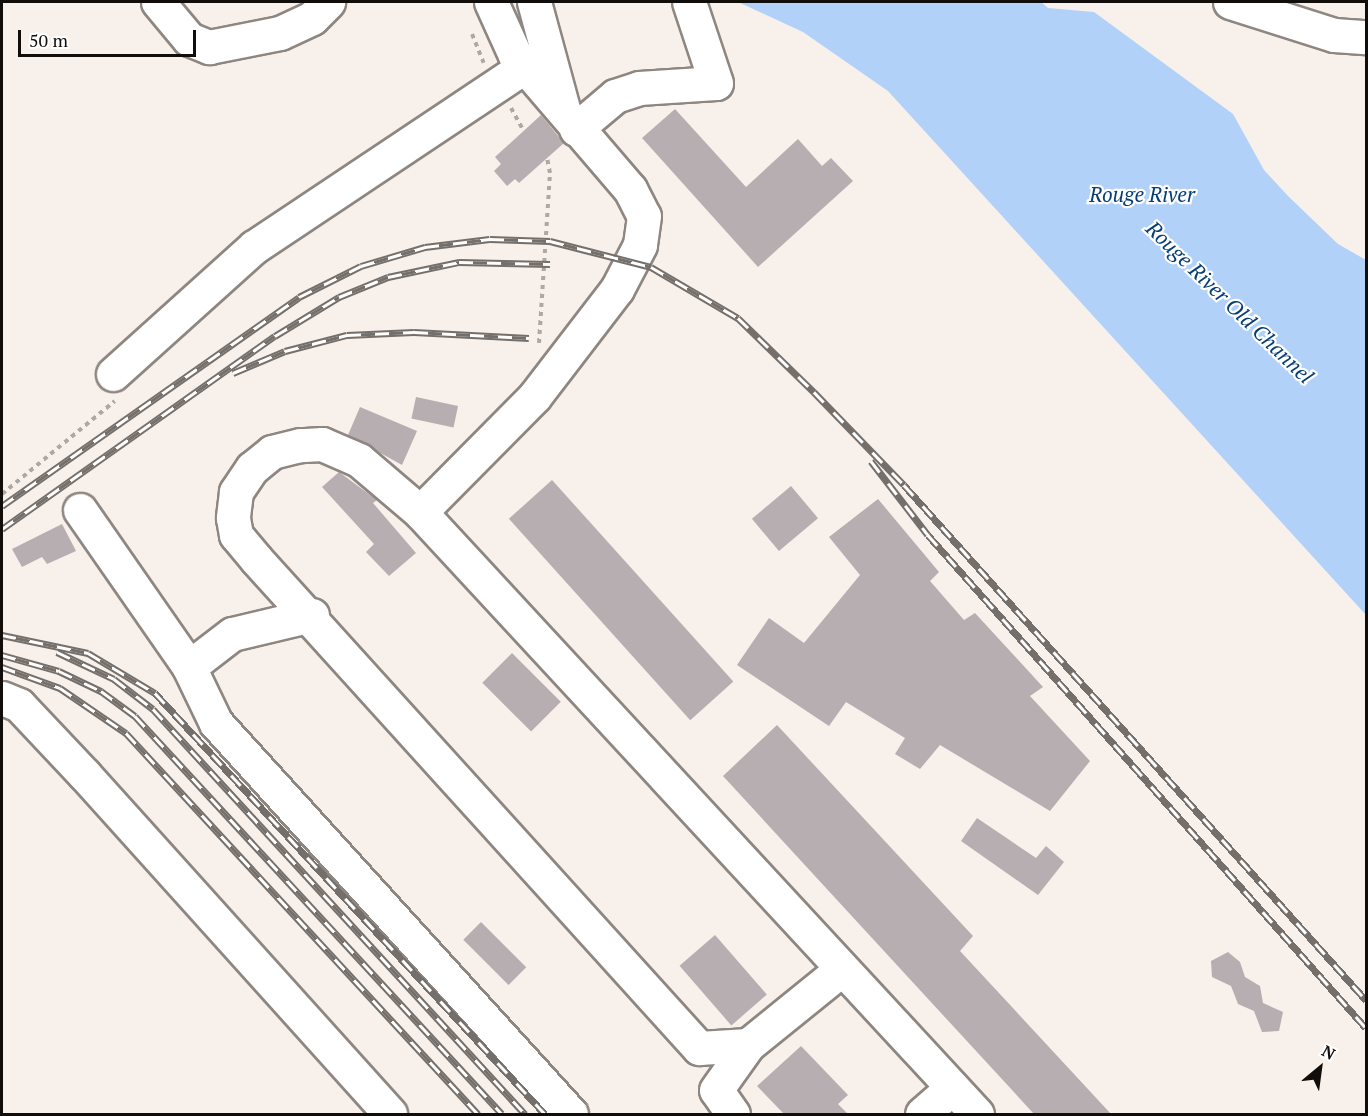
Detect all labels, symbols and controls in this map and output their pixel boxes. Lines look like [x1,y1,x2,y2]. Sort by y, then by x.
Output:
scale bar [21,18,200,56]
text: 50 m [29,28,68,52]
water label: Rouge River [1089,181,1195,207]
water label: Rouge River Old Channel [1141,216,1319,388]
north arrow [1290,1038,1350,1098]
text: N [1318,1040,1339,1065]

